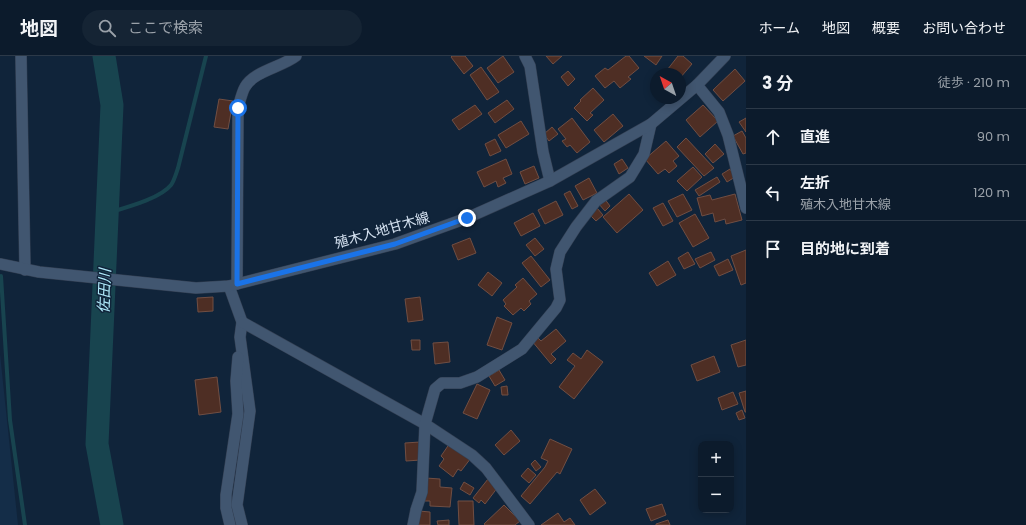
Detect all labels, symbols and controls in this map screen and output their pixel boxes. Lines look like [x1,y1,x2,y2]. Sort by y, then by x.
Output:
search box [82,10,362,46]
text: 地図 [20,15,58,42]
icon: search [96,17,118,39]
text: ここで検索 [128,17,203,38]
text: ホーム [758,18,800,38]
text: 地図 [822,18,850,38]
text: 概要 [872,18,900,38]
text: お問い合わせ [922,18,1006,38]
north arrow [650,68,686,104]
text: 3 分 [762,71,793,95]
text: 徒歩 · 210 m [938,73,1010,92]
route start [229,99,247,117]
icon: ahead [762,126,784,148]
text: 直進 [800,126,830,147]
text: 90 m [977,127,1010,146]
text: 左折 [800,172,830,193]
icon: left [762,182,784,204]
text: 120 m [973,183,1010,202]
text: 殖木入地甘木線 [800,195,891,214]
street label: 殖木入地甘木線 [332,207,432,253]
route end [458,209,476,227]
icon: arrive [762,238,784,260]
text: 目的地に到着 [800,238,890,259]
water label: 佐田川 [93,266,115,314]
map controls [698,441,734,513]
button: + [698,441,734,477]
button: − [698,477,734,513]

